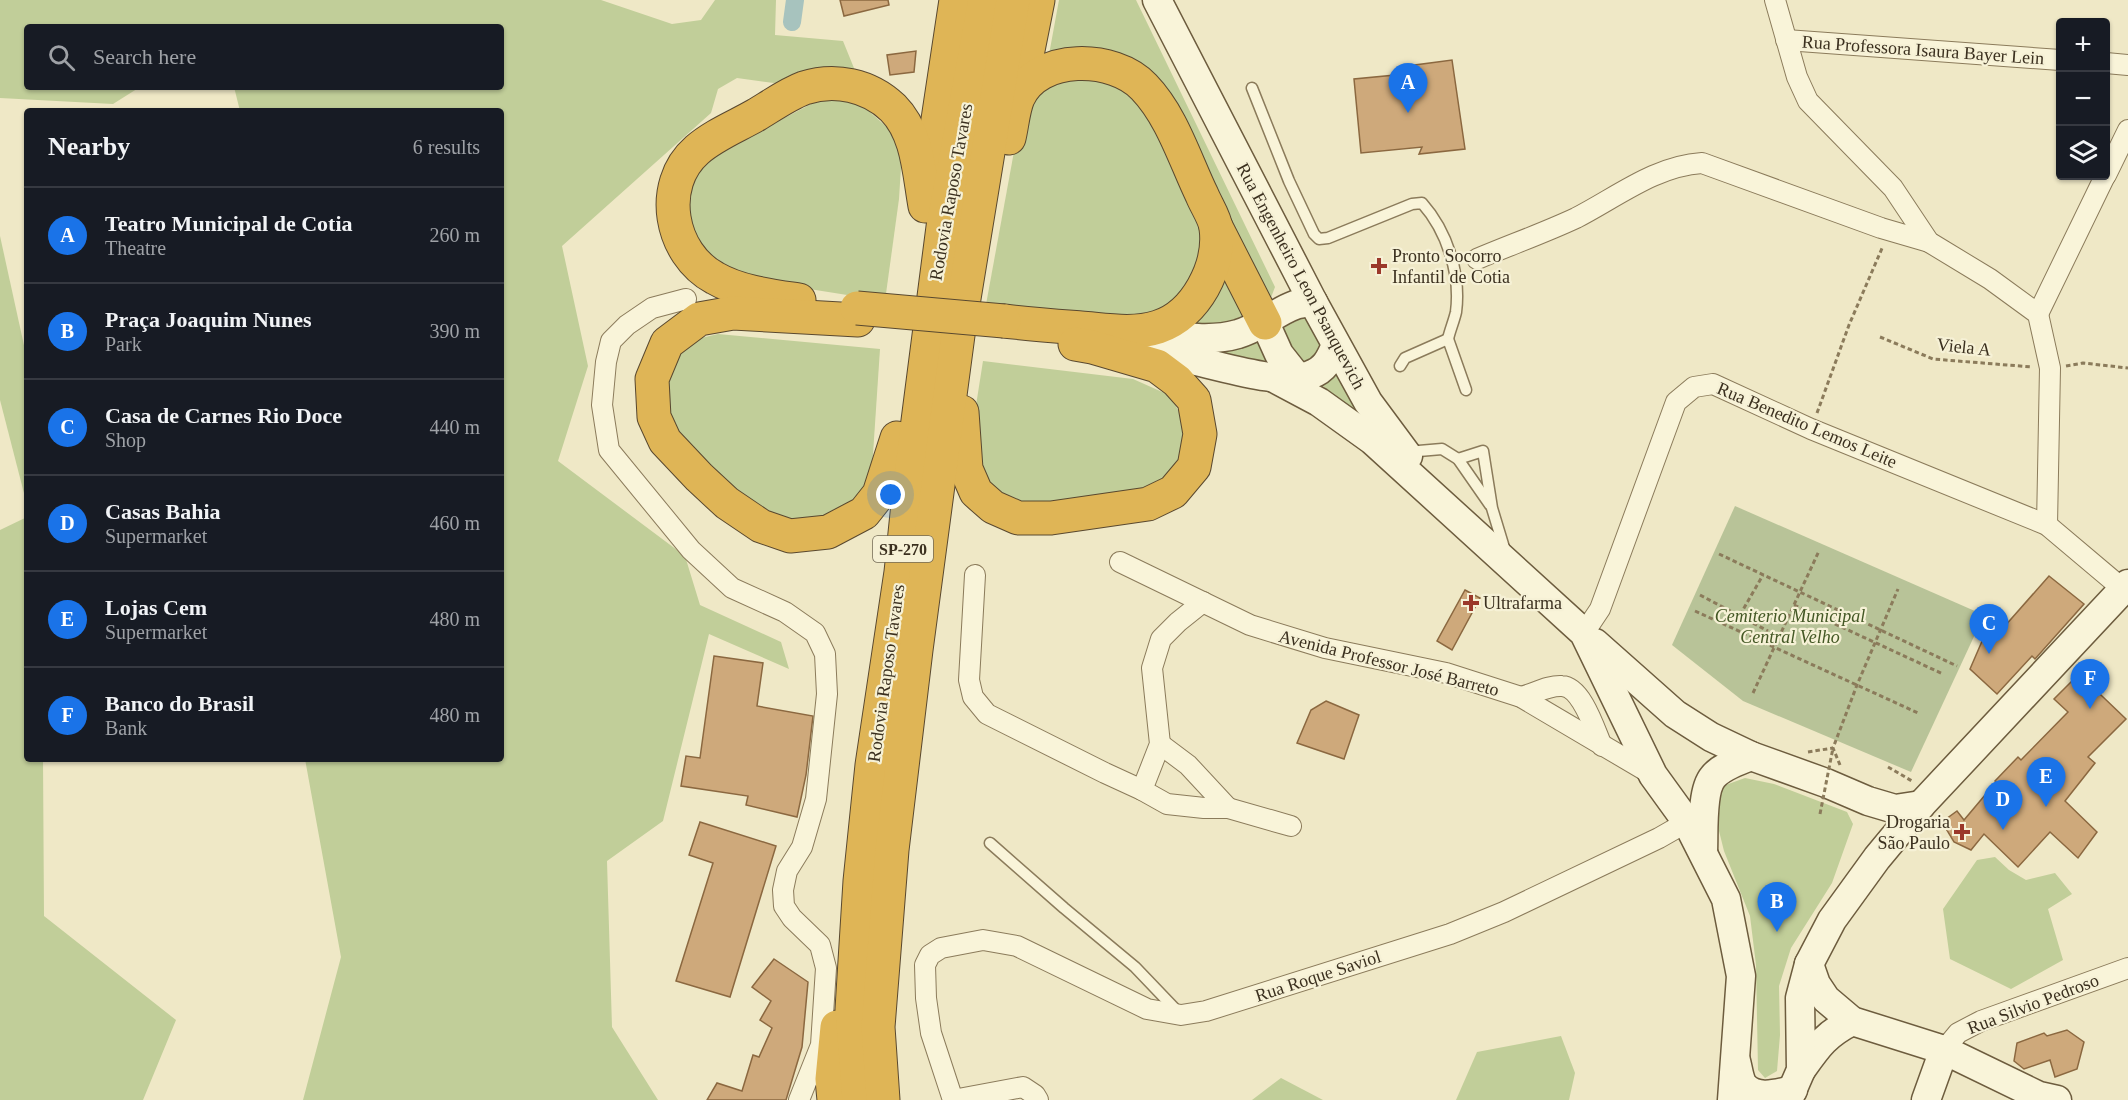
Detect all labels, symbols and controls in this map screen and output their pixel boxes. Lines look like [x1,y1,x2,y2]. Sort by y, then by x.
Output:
map controls [2056,18,2110,180]
button: + [2056,18,2110,72]
search box [24,24,504,90]
street label: Rua Professora Isaura Bayer Lein [1801,32,2045,68]
icon: search [45,41,78,74]
text: Search here [93,44,196,69]
pin: A [1388,63,1428,113]
button: − [2056,72,2110,126]
street label: Rodovia Raposo Tavares [926,102,976,282]
button: layers [2056,126,2110,180]
text: Nearby [48,132,130,161]
text: 6 results [413,136,480,158]
street label: Rua Engenheiro Leon Psanquevich [1233,159,1369,393]
text: Teatro Municipal de Cotia [105,211,353,236]
text: A [60,224,75,246]
text: 260 m [429,224,480,246]
text: Theatre [105,237,166,259]
place label: Pronto Socorro Infantil de Cotia [1392,246,1510,287]
marker: Pronto Socorro Infantil de Cotia [1370,257,1388,275]
text: Praça Joaquim Nunes [105,307,312,332]
text: B [61,320,74,342]
text: 390 m [429,320,480,342]
text: Park [105,333,142,355]
street label: Viela A [1936,334,1992,360]
street label: Rua Benedito Lemos Leite [1714,378,1900,472]
text: Casa de Carnes Rio Doce [105,403,342,428]
text: C [60,416,75,438]
text: 440 m [429,416,480,438]
text: Shop [105,429,146,451]
your location [876,480,905,509]
text: Casas Bahia [105,499,221,524]
text: D [60,512,75,534]
text: 460 m [429,512,480,534]
text: Supermarket [105,525,207,547]
road number: SP-270 [873,536,933,562]
street label: Rodovia Raposo Tavares [864,583,908,763]
place label: Ultrafarma [1483,593,1562,613]
text: Lojas Cem [105,595,207,620]
marker: Ultrafarma [1464,596,1478,610]
pin: C [1970,604,2008,654]
park label: Cemiterio Municipal Central Velho [1715,606,1865,647]
text: E [61,608,74,630]
text: 480 m [429,608,480,630]
text: Supermarket [105,621,207,643]
street label: Avenida Professor José Barreto [1277,626,1501,700]
pin: F [2070,660,2110,709]
text: Banco do Brasil [105,691,254,716]
text: F [61,704,74,726]
text: 480 m [429,704,480,726]
text: Bank [105,717,147,739]
pin: E [2026,758,2066,807]
pin: D [1984,780,2022,830]
place label: Drogaria São Paulo [1877,812,1950,853]
marker: Drogaria São Paulo [1955,825,1969,839]
pin: B [1758,882,1796,932]
street label: Rua Roque Saviol [1253,946,1383,1006]
street label: Rua Silvio Pedroso [1965,970,2101,1038]

